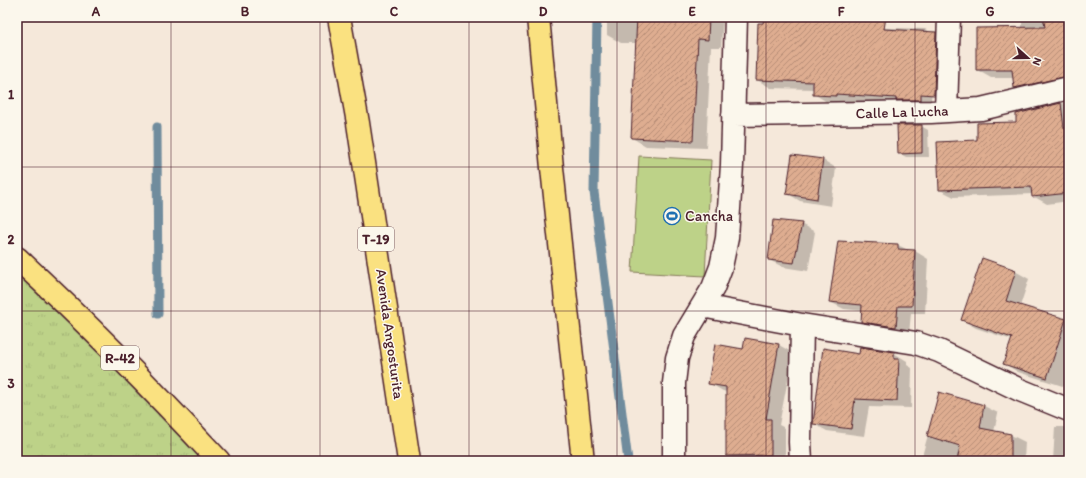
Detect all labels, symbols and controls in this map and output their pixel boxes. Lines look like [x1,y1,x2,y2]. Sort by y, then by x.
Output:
text: A [91,4,101,19]
text: B [241,4,250,19]
text: C [390,4,399,19]
text: D [539,4,548,19]
text: E [688,4,696,19]
text: F [838,4,845,19]
text: G [986,4,995,19]
north arrow [1008,38,1048,78]
text: N [1029,56,1044,67]
text: 1 [8,87,14,102]
street label: Calle La Lucha [855,101,949,123]
sports icon: Cancha [662,206,682,226]
place label: Cancha [685,207,734,225]
road number: T-19 [358,227,394,251]
text: 2 [8,232,15,247]
street label: Avenida Angosturita [372,268,408,401]
road number: R-42 [101,346,139,370]
text: 3 [7,376,15,391]

